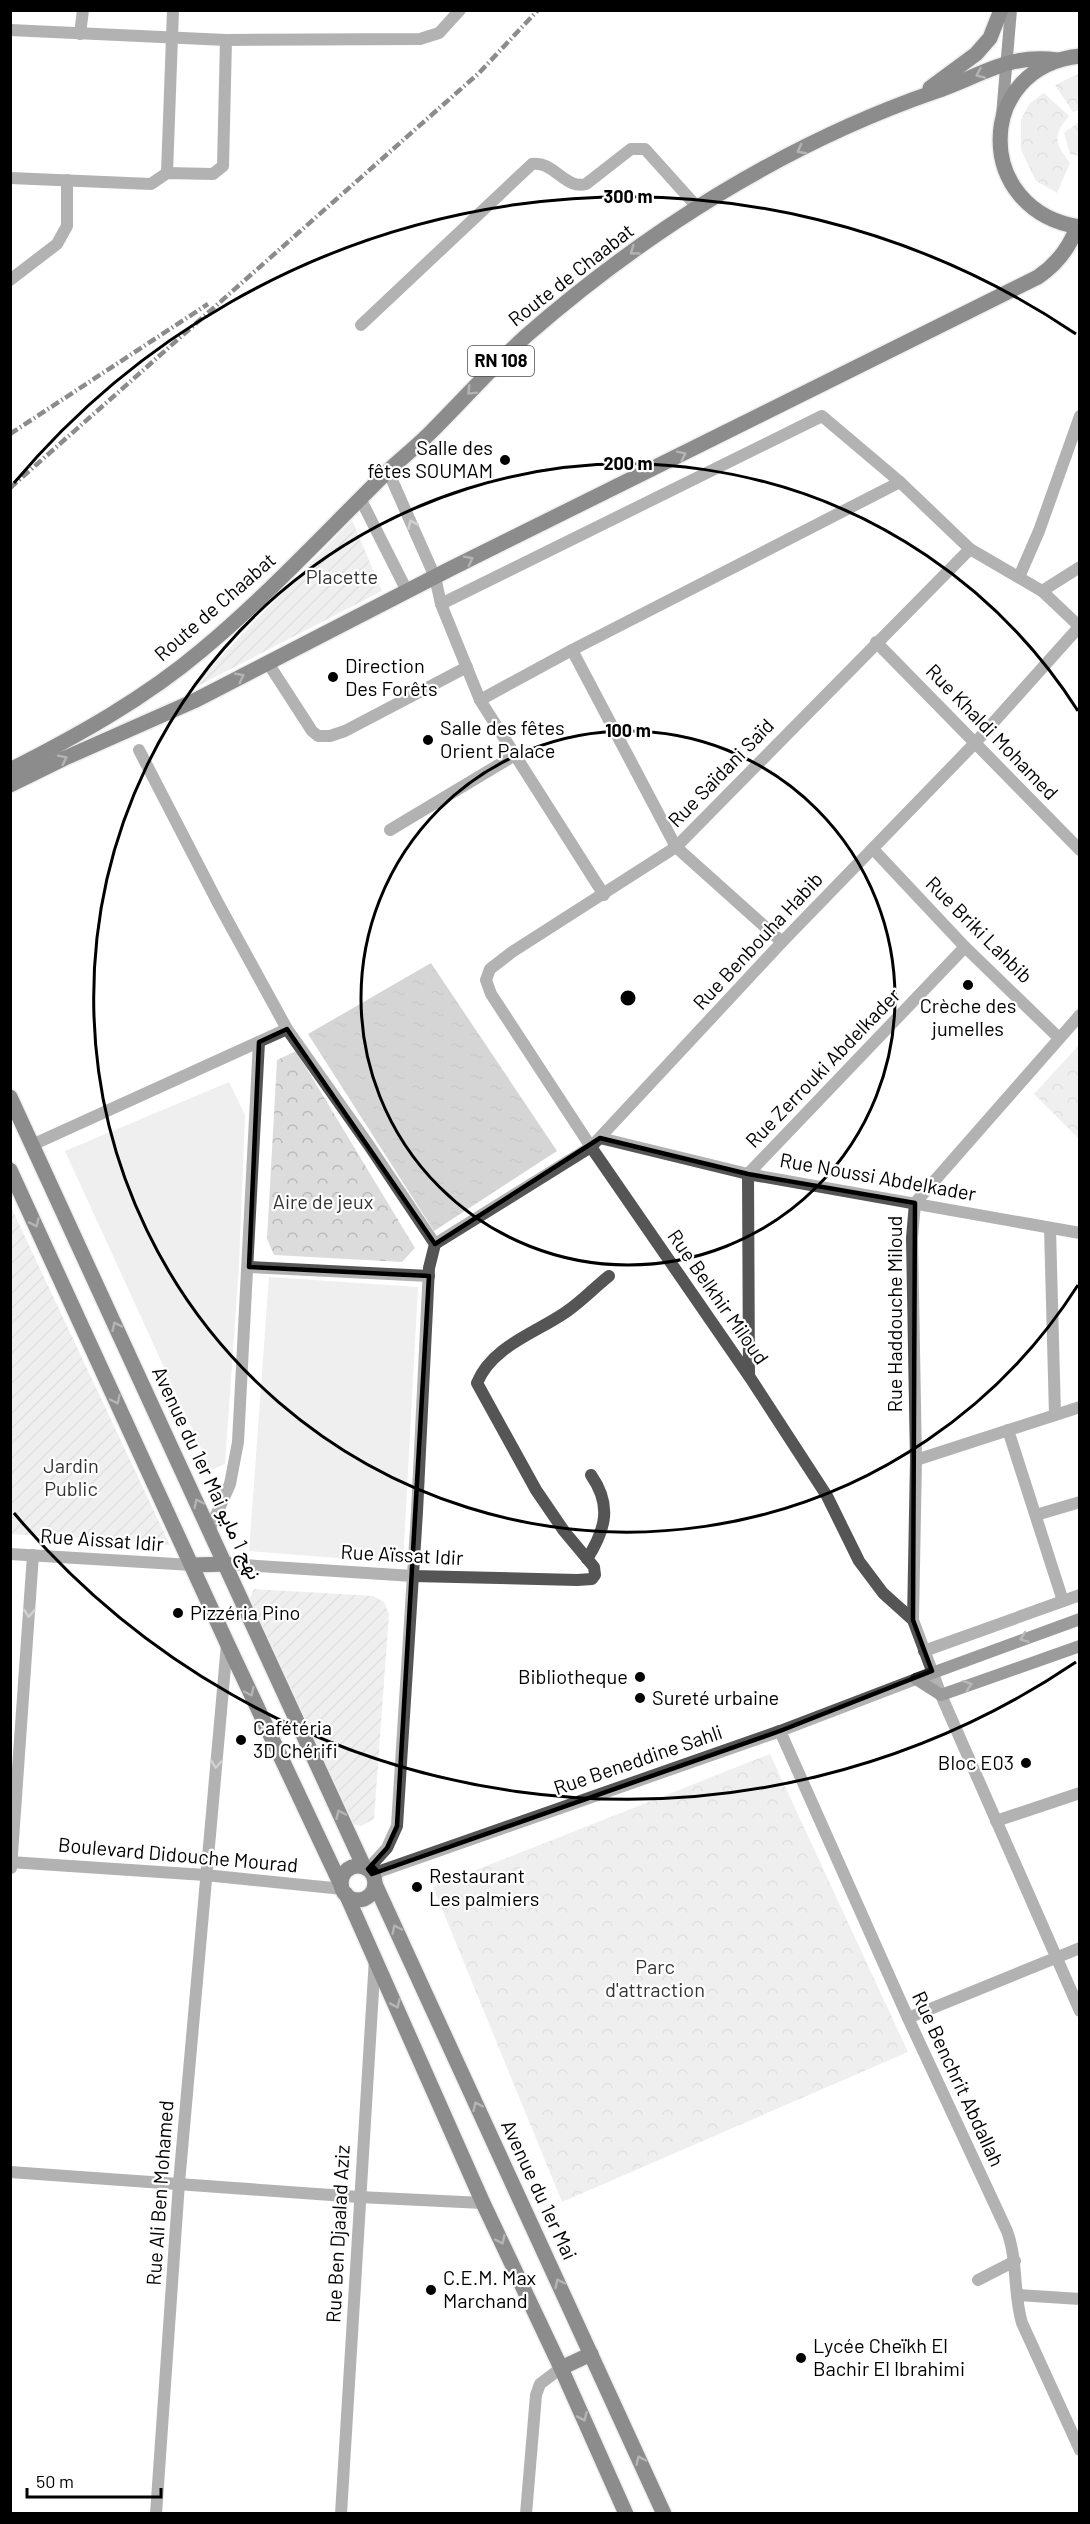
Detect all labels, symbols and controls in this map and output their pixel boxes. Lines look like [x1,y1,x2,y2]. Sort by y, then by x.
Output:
one-way arrow [976,66,987,78]
one-way arrow [797,143,807,154]
text: 300 m [604,185,652,207]
street label: Route de Chaabat [503,218,638,331]
one-way arrow [630,243,641,254]
road number: RN 108 [468,346,534,376]
one-way arrow [467,385,478,395]
place label: Salle des fêtes SOUMAM [367,435,493,482]
one-way arrow [675,450,686,462]
text: 200 m [603,452,653,474]
marker: Salle des fêtes SOUMAM [498,453,512,467]
one-way arrow [407,519,419,530]
street label: Route de Chaabat [149,547,280,665]
one-way arrow [463,555,474,567]
park label: Placette [306,564,378,588]
place label: Direction Des Forêts [345,653,438,700]
street label: Rue Khaldi Mohamed [922,658,1064,804]
marker: Direction Des Forêts [326,670,340,684]
one-way arrow [233,673,244,684]
street label: Rue Saïdani Saïd [662,713,778,832]
place label: Salle des fêtes Orient Palace [440,715,565,762]
text: 100 m [605,719,651,741]
marker: Salle des fêtes Orient Palace [421,733,435,747]
one-way arrow [56,755,67,767]
street label: Rue Benbouha Habib [687,867,827,1014]
street label: Rue Briki Lahbib [921,871,1038,988]
marker: Crèche des jumelles [961,978,975,992]
street label: Rue Zerrouki Abdelkader [740,983,905,1152]
centre of rings [618,988,638,1008]
place label: Crèche des jumelles [920,993,1016,1040]
street label: Rue Noussi Abdelkader [778,1147,978,1205]
park label: Aire de jeux [273,1189,374,1213]
one-way arrow [27,1216,39,1227]
street label: Rue Haddouche Miloud [882,1216,906,1412]
street label: Rue Belkhir Miloud [663,1224,774,1369]
one-way arrow [111,1321,123,1332]
street label: Avenue du 1er Mai نهج 1 مايو [145,1362,268,1584]
one-way arrow [108,1394,120,1405]
park label: Jardin Public [43,1453,99,1500]
one-way arrow [193,1498,205,1509]
street label: Rue Aissat Idir [40,1523,165,1555]
street label: Rue Aïssat Idir [340,1539,464,1569]
place label: Pizzéria Pino [190,1600,300,1624]
marker: Pizzéria Pino [171,1606,185,1620]
one-way arrow [23,1609,36,1618]
one-way arrow [1020,1631,1030,1644]
place label: Bibliotheque [518,1664,628,1688]
marker: Bibliotheque [633,1670,647,1684]
one-way arrow [962,1680,973,1693]
one-way arrow [243,1685,255,1696]
place label: Sureté urbaine [652,1685,779,1709]
marker: Sureté urbaine [633,1691,647,1705]
place label: Cafétéria 3D Chérifi [253,1715,338,1762]
street label: Rue Beneddine Sahli [550,1719,725,1799]
marker: Cafétéria 3D Chérifi [234,1733,248,1747]
place label: Bloc E03 [938,1750,1014,1774]
marker: Bloc E03 [1019,1756,1033,1770]
one-way arrow [210,1759,223,1769]
one-way arrow [335,1809,347,1820]
street label: Boulevard Didouche Mourad [57,1832,299,1876]
place label: Restaurant Les palmiers [429,1863,539,1910]
marker: Restaurant Les palmiers [410,1880,424,1894]
one-way arrow [391,1924,403,1935]
park label: Parc d'attraction [605,1954,705,2001]
street label: Rue Benchrit Abdallah [908,1987,1010,2170]
one-way arrow [388,1998,400,2009]
street label: Rue Ali Ben Mohamed [141,2100,177,2286]
one-way arrow [472,2101,484,2112]
street label: Avenue du 1er Mai [497,2116,583,2263]
street label: Rue Ben Djaalad Aziz [320,2144,354,2324]
one-way arrow [493,2234,505,2245]
place label: C.E.M. Max Marchand [443,2265,537,2312]
one-way arrow [554,2279,566,2290]
marker: C.E.M. Max Marchand [424,2283,438,2297]
place label: Lycée Cheïkh El Bachir El Ibrahimi [813,2333,965,2380]
marker: Lycée Cheïkh El Bachir El Ibrahimi [794,2351,808,2365]
one-way arrow [576,2411,588,2422]
one-way arrow [635,2456,647,2467]
scale bar [27,2461,160,2499]
text: 50 m [36,2470,74,2492]

